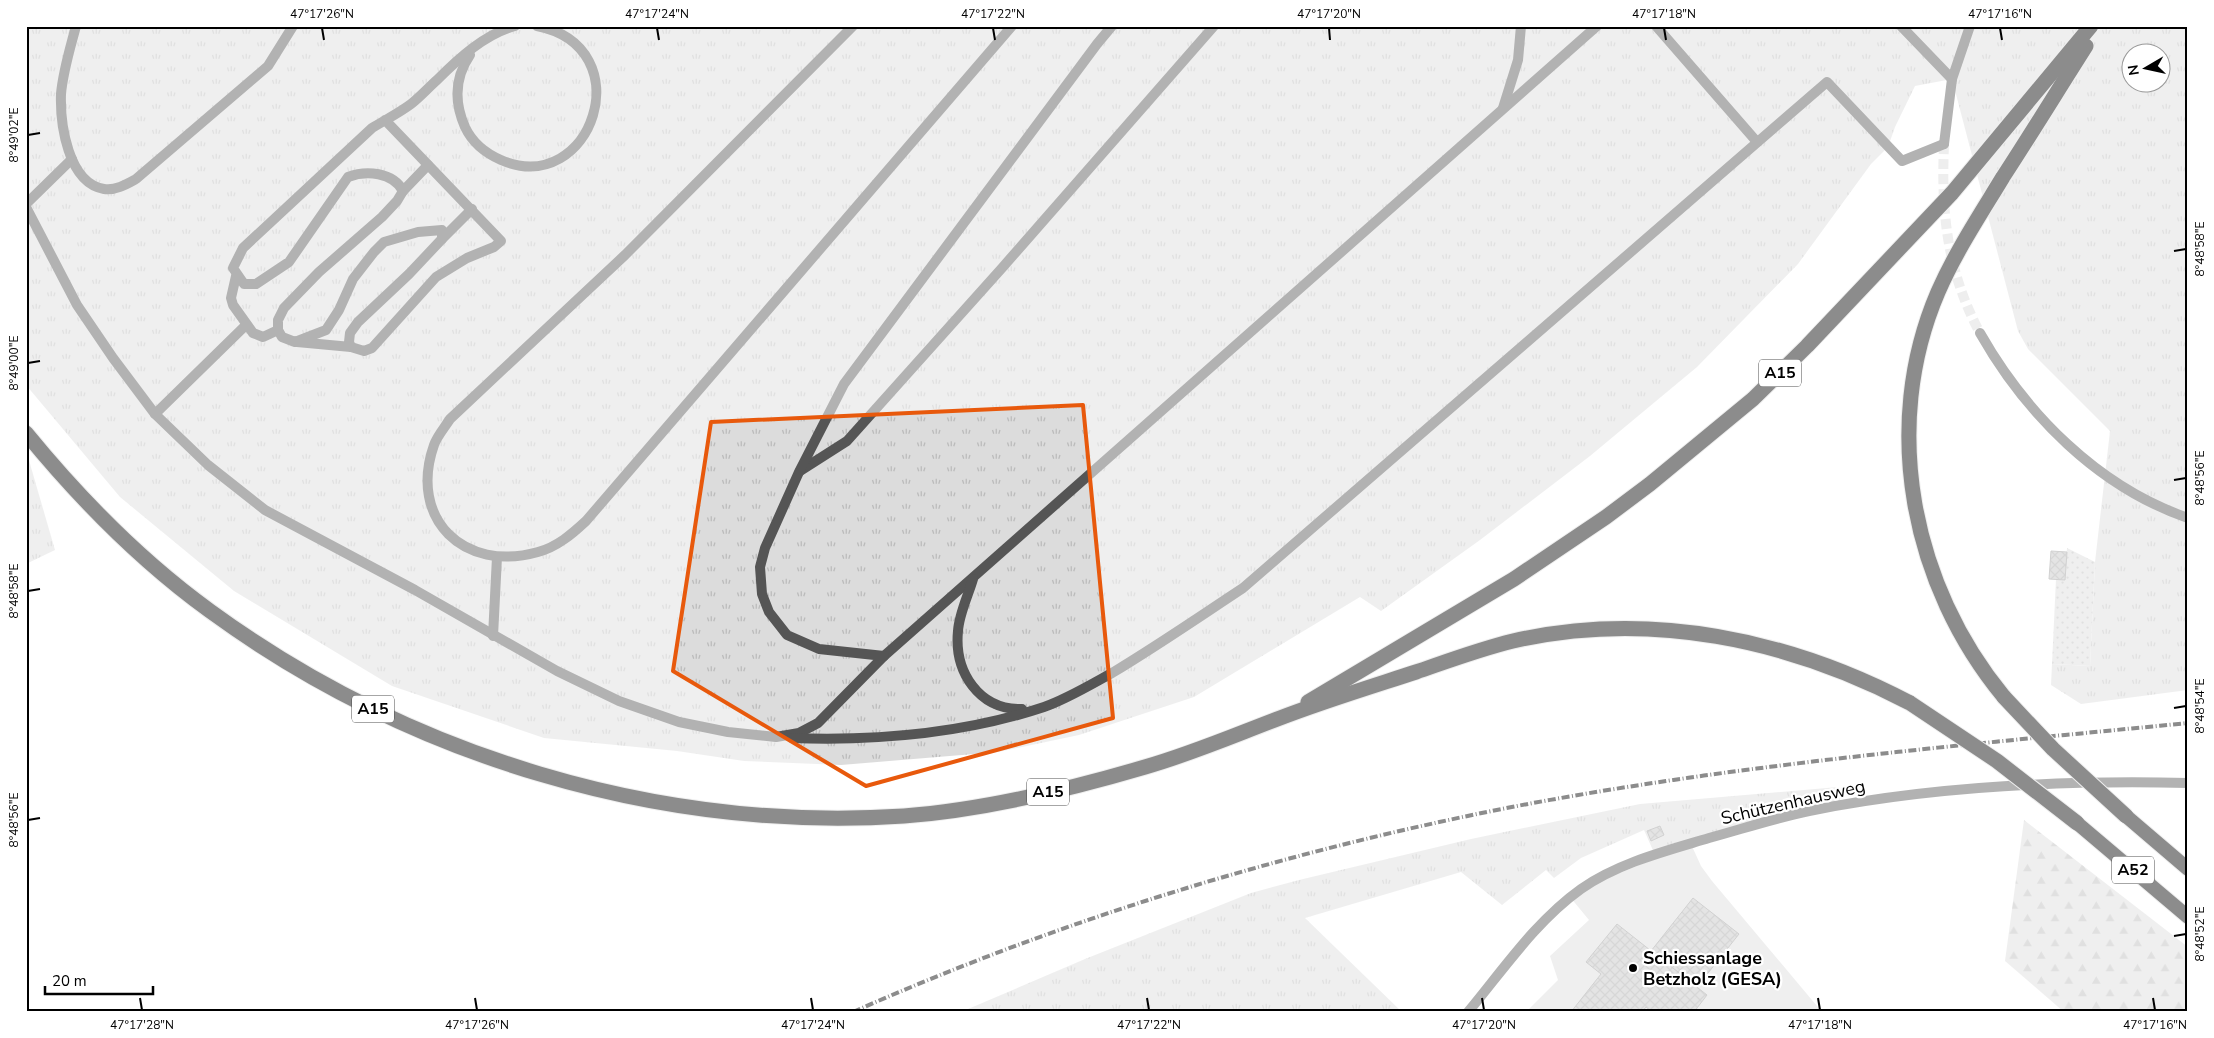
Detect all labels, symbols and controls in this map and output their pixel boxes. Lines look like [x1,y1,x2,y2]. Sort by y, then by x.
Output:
text: 47°17'26"N [290,6,354,22]
text: 47°17'24"N [625,6,689,22]
text: 47°17'22"N [961,6,1025,22]
text: 47°17'20"N [1297,6,1361,22]
text: 47°17'18"N [1632,6,1696,22]
text: 47°17'16"N [1968,6,2032,22]
north arrow [2122,42,2172,92]
text: N [2123,63,2144,77]
text: 8°49'02"E [6,108,22,162]
text: 8°48'58"E [2192,222,2208,276]
text: 8°49'00"E [6,336,22,390]
road number: A15 [1759,359,1801,386]
text: 8°48'56"E [2192,451,2208,505]
text: 8°48'58"E [6,564,22,618]
text: 8°48'54"E [2192,679,2208,733]
road number: A15 [352,696,394,722]
street label: Schützenhausweg [1718,774,1868,830]
road number: A15 [1027,779,1069,806]
text: 8°48'56"E [6,793,22,847]
road number: A52 [2112,856,2154,884]
text: 8°48'52"E [2192,907,2208,961]
place label: Schiessanlage Betzholz (GESA) [1643,946,1782,991]
marker: Schiessanlage Betzholz (GESA) [1627,962,1639,974]
scale bar [45,963,152,995]
text: 20 m [52,971,87,991]
text: 47°17'28"N [110,1017,174,1033]
text: 47°17'26"N [445,1017,509,1033]
text: 47°17'24"N [781,1017,845,1033]
text: 47°17'22"N [1117,1017,1181,1033]
text: 47°17'20"N [1452,1017,1516,1033]
text: 47°17'18"N [1788,1017,1852,1033]
text: 47°17'16"N [2123,1017,2187,1033]

